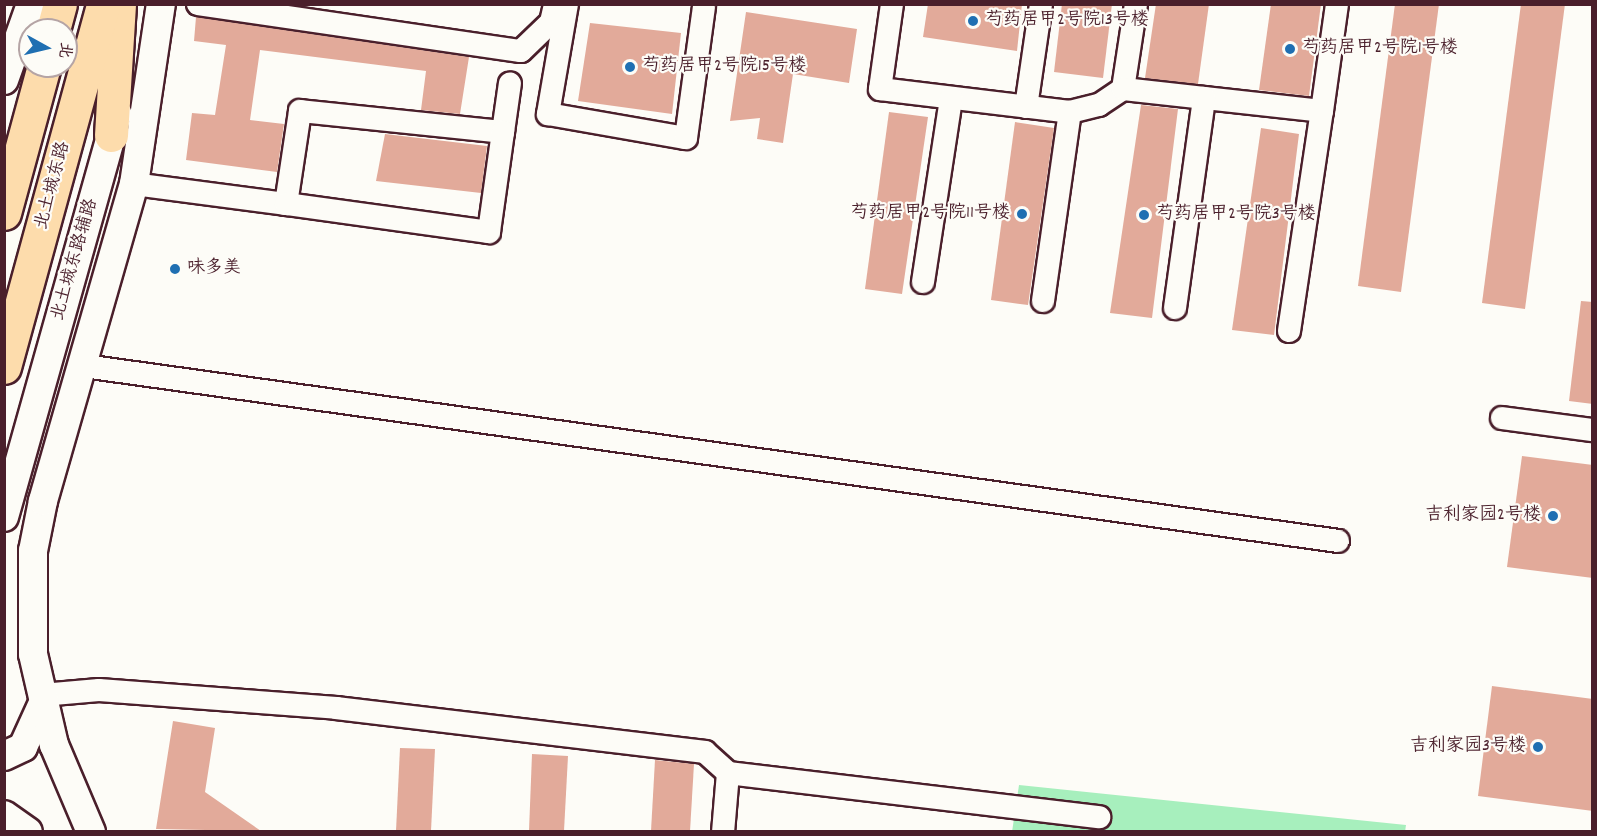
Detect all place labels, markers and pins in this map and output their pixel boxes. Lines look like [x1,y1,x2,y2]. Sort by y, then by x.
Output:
place label: 芍药居甲2号院13号楼 [985,10,1149,32]
marker: 芍药居甲2号院13号楼 [966,14,980,28]
place label: 芍药居甲2号院1号楼 [1302,38,1458,60]
marker: 芍药居甲2号院1号楼 [1283,42,1297,56]
place label: 芍药居甲2号院15号楼 [642,56,806,78]
marker: 芍药居甲2号院15号楼 [623,60,637,74]
place label: 芍药居甲2号院11号楼 [850,203,1010,225]
place label: 芍药居甲2号院3号楼 [1156,204,1316,226]
marker: 芍药居甲2号院11号楼 [1015,207,1029,221]
marker: 芍药居甲2号院3号楼 [1137,208,1151,222]
place label: 味多美 [187,258,241,280]
marker: 味多美 [168,262,182,276]
place label: 吉利家园2号楼 [1425,505,1541,527]
marker: 吉利家园2号楼 [1546,509,1560,523]
place label: 吉利家园3号楼 [1410,736,1526,758]
marker: 吉利家园3号楼 [1531,740,1545,754]

